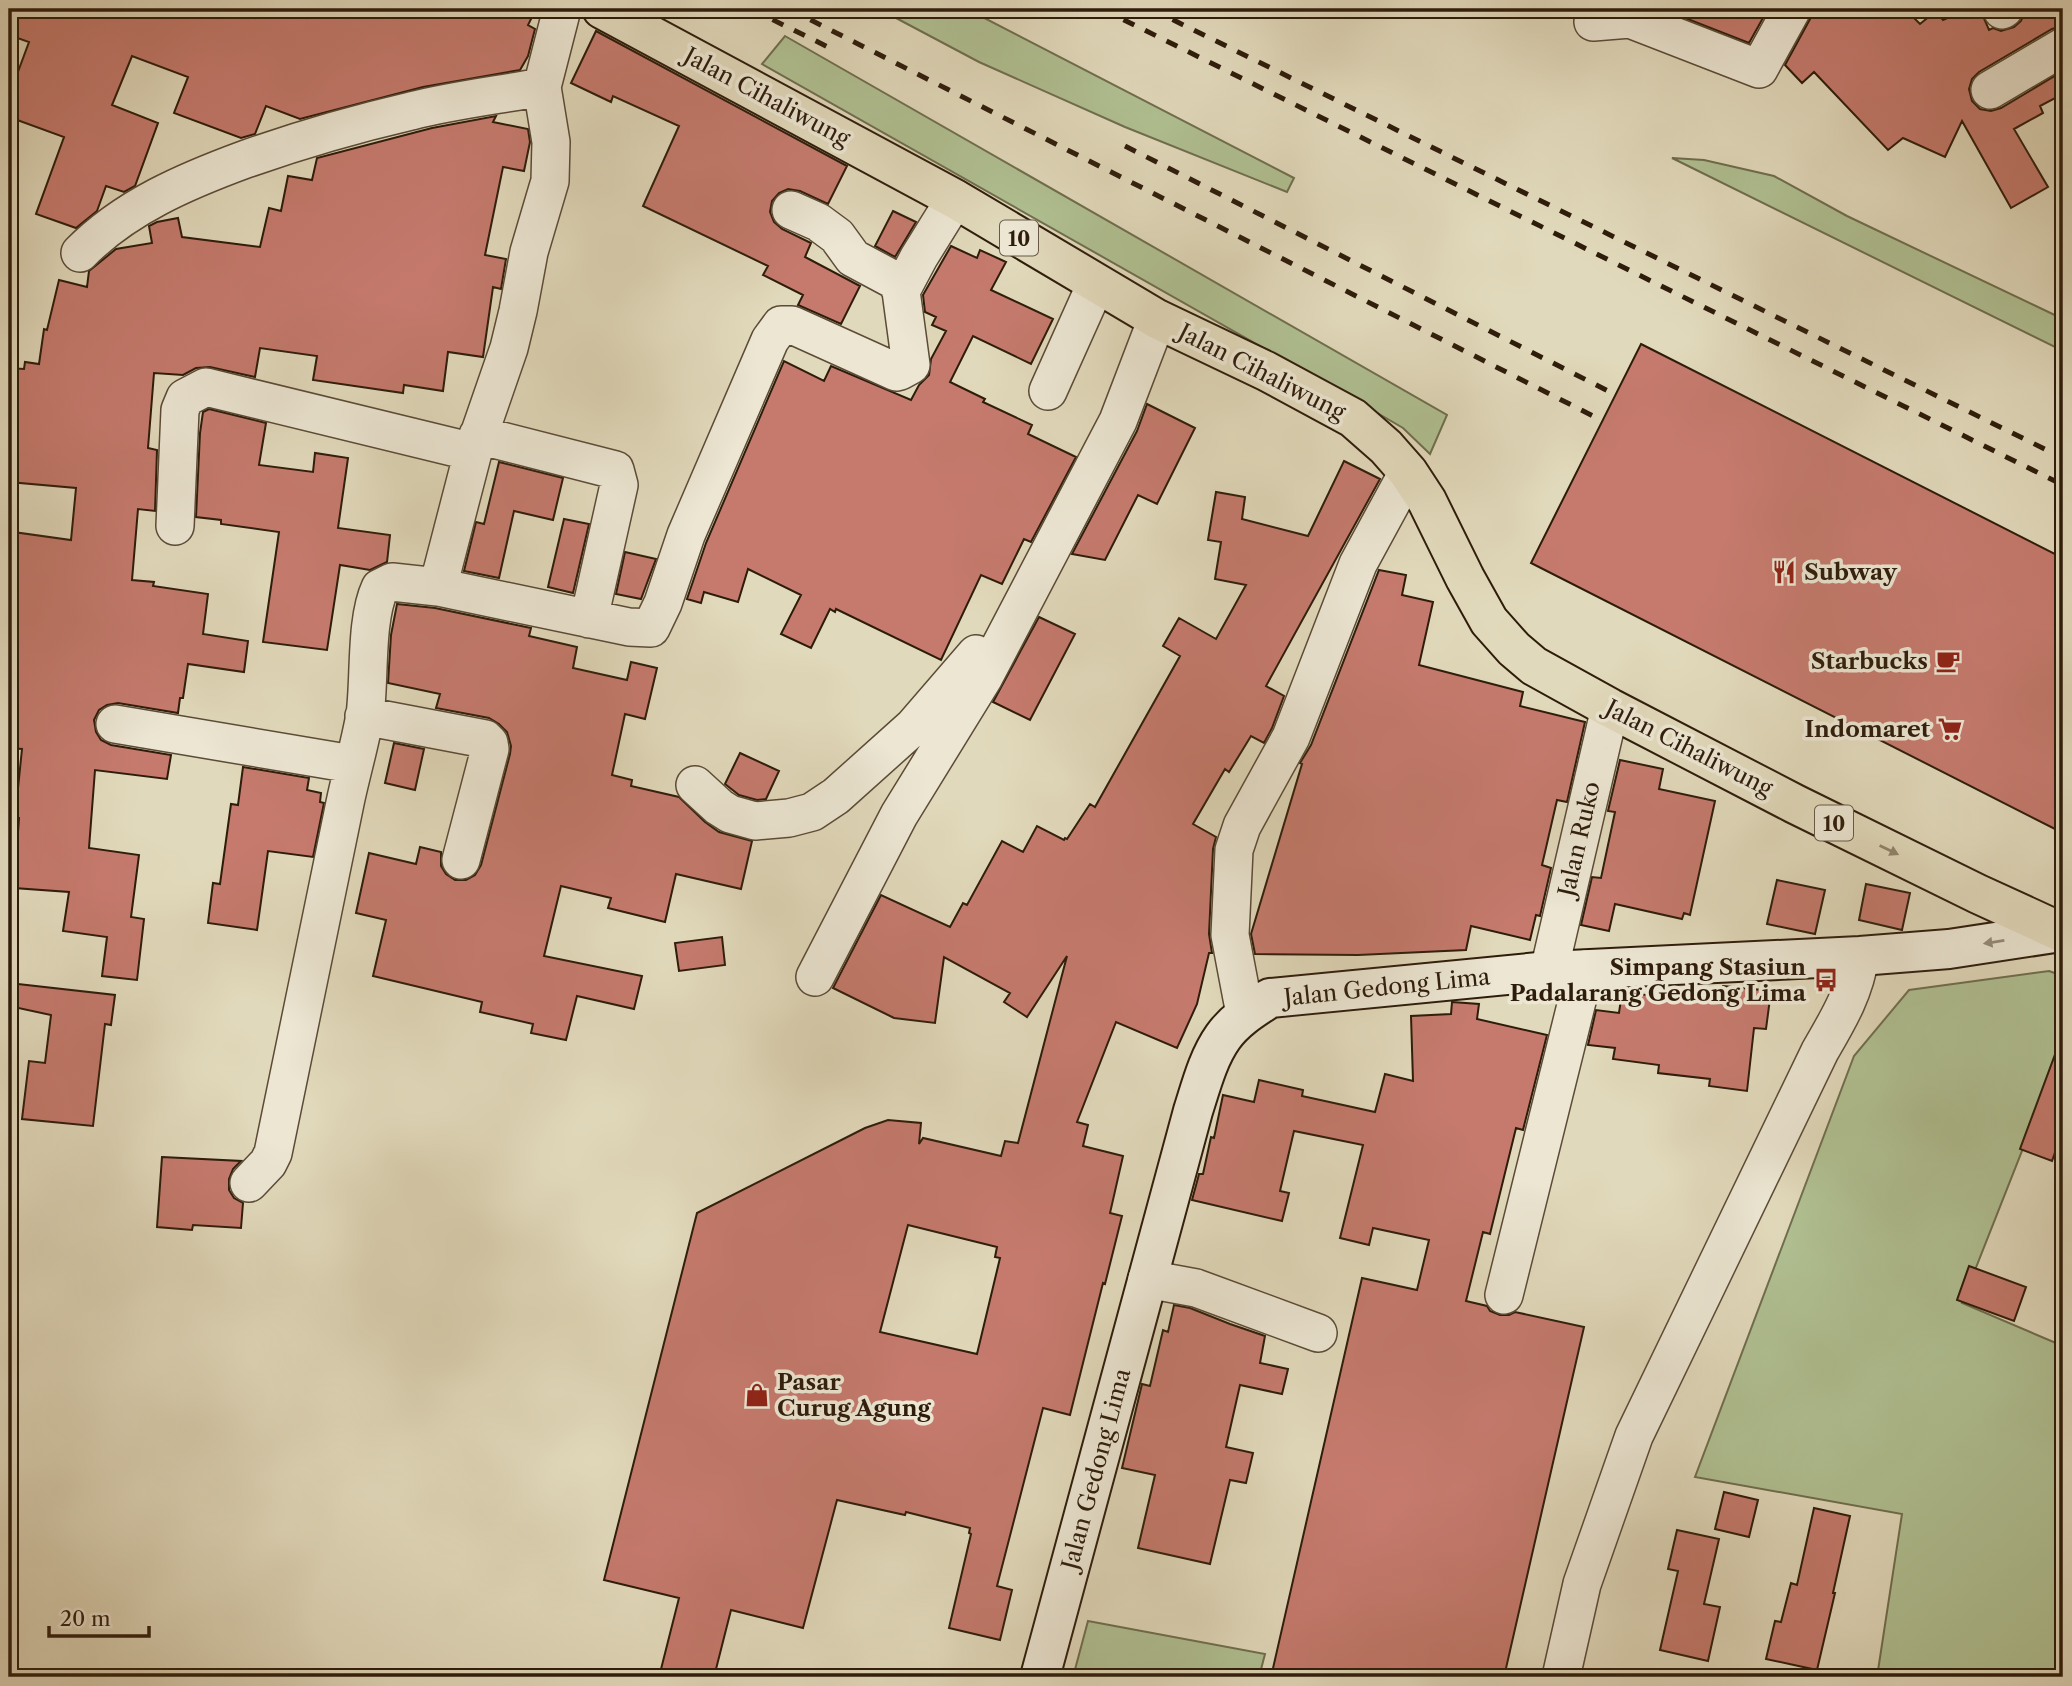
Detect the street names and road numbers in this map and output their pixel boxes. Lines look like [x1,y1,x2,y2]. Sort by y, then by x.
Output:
street label: Jalan Cihaliwung [677,40,856,153]
road number: 10 [1000,220,1038,256]
street label: Jalan Cihaliwung [1171,316,1351,427]
street label: Jalan Cihaliwung [1598,692,1778,803]
street label: Jalan Ruko [1552,779,1606,902]
road number: 10 [1815,806,1853,840]
street label: Jalan Gedong Lima [1279,962,1492,1012]
street label: Jalan Gedong Lima [1055,1364,1137,1576]

